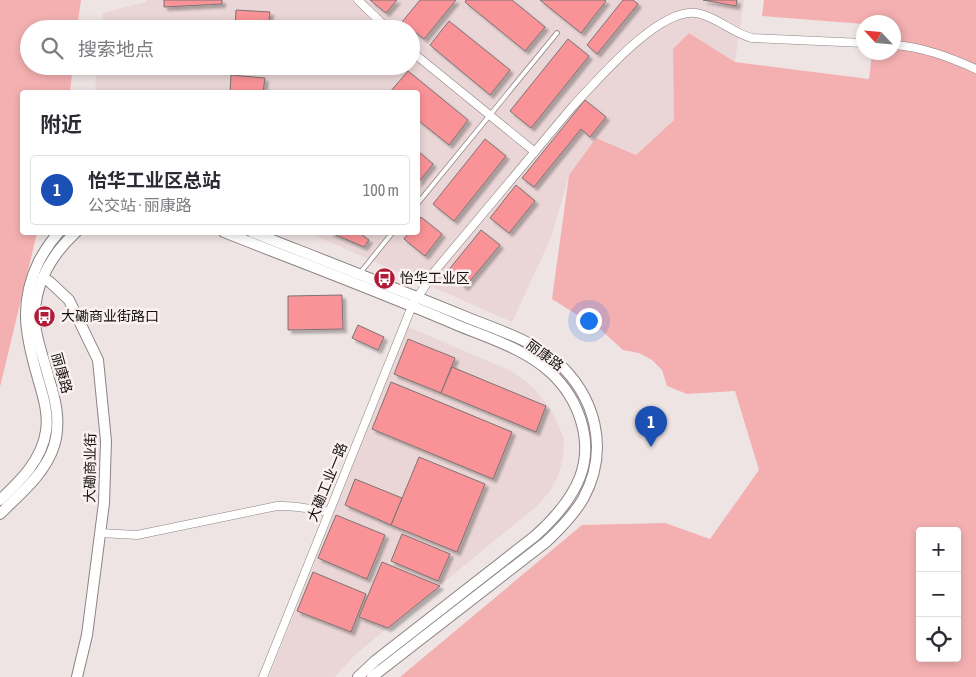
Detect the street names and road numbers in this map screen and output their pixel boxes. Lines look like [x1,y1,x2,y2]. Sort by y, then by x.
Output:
street label: 丽康路 [523,336,567,374]
street label: 丽康路 [49,351,75,395]
street label: 大磡商业街 [81,433,99,503]
street label: 大磡工业一路 [304,440,350,524]

